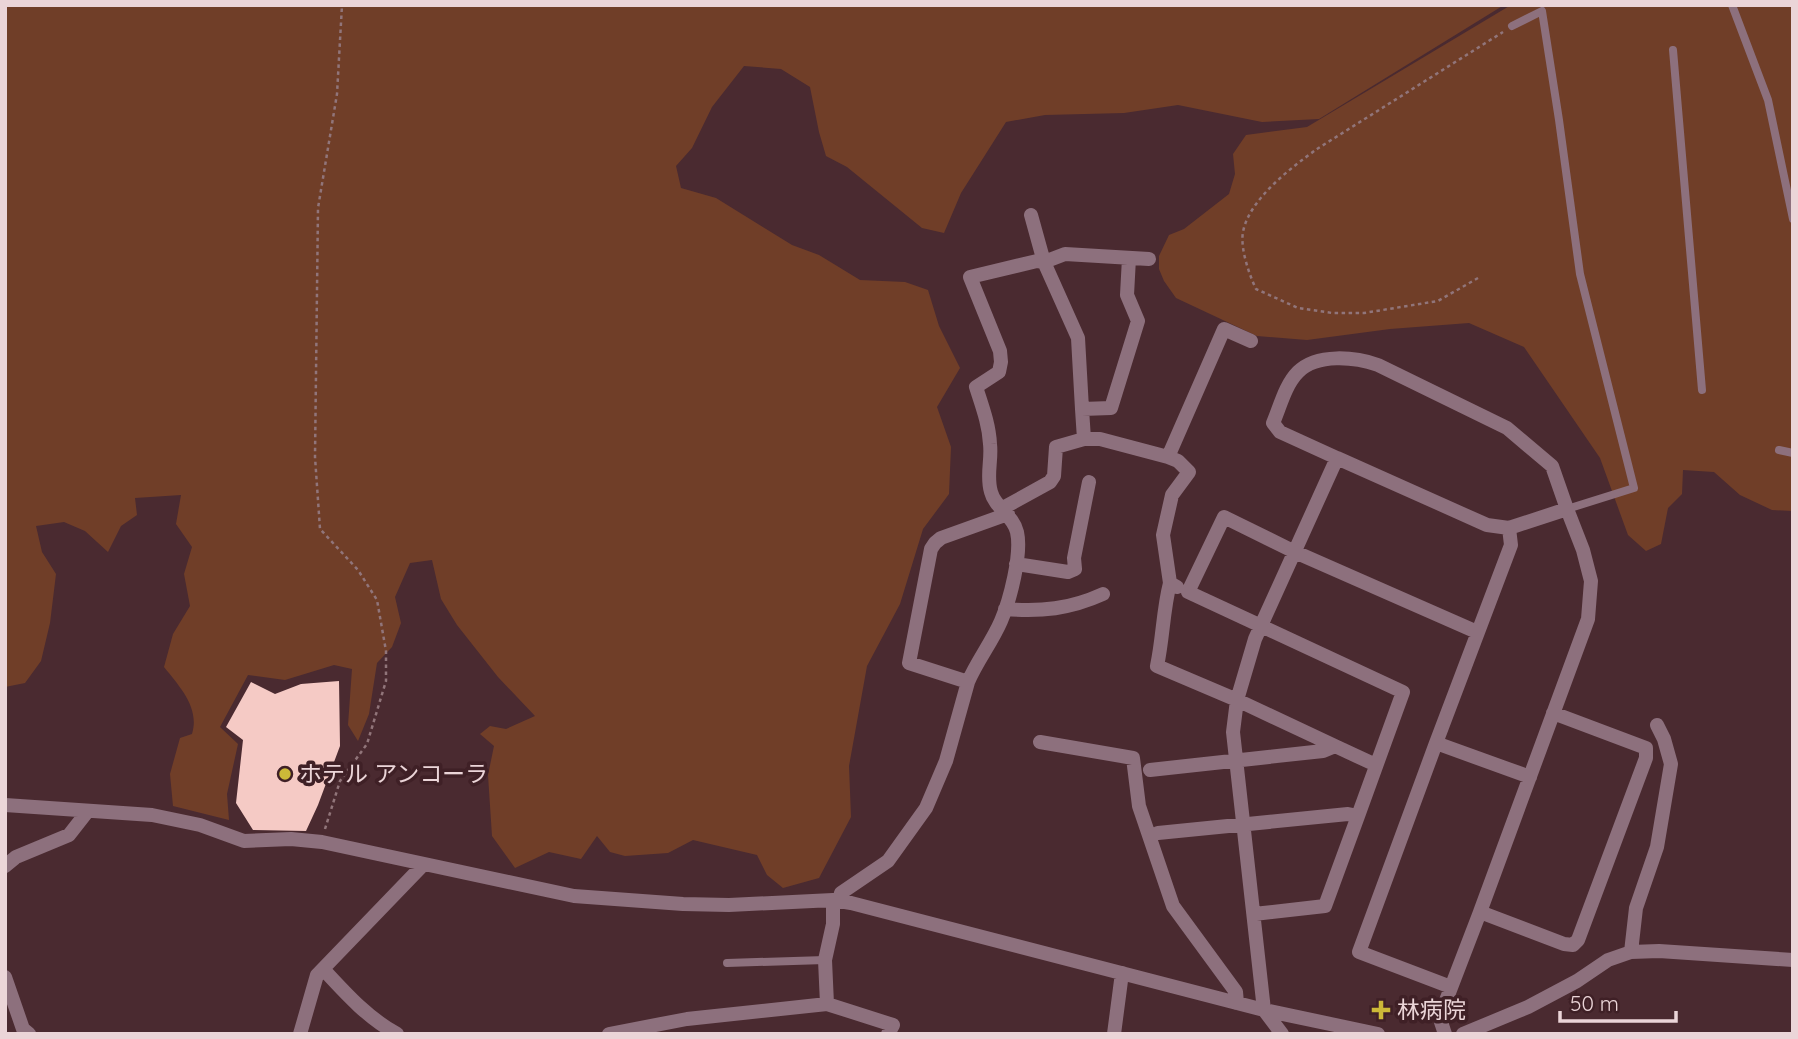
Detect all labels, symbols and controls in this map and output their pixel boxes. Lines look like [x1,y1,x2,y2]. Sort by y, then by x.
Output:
place label: ホテル アンコーラ [299,759,488,788]
marker: ホテル アンコーラ [277,766,293,782]
scale bar [1560,979,1675,1023]
text: 50 m [1570,990,1619,1016]
place label: 林病院 [1397,995,1466,1024]
marker: 林病院 [1371,1000,1391,1020]

